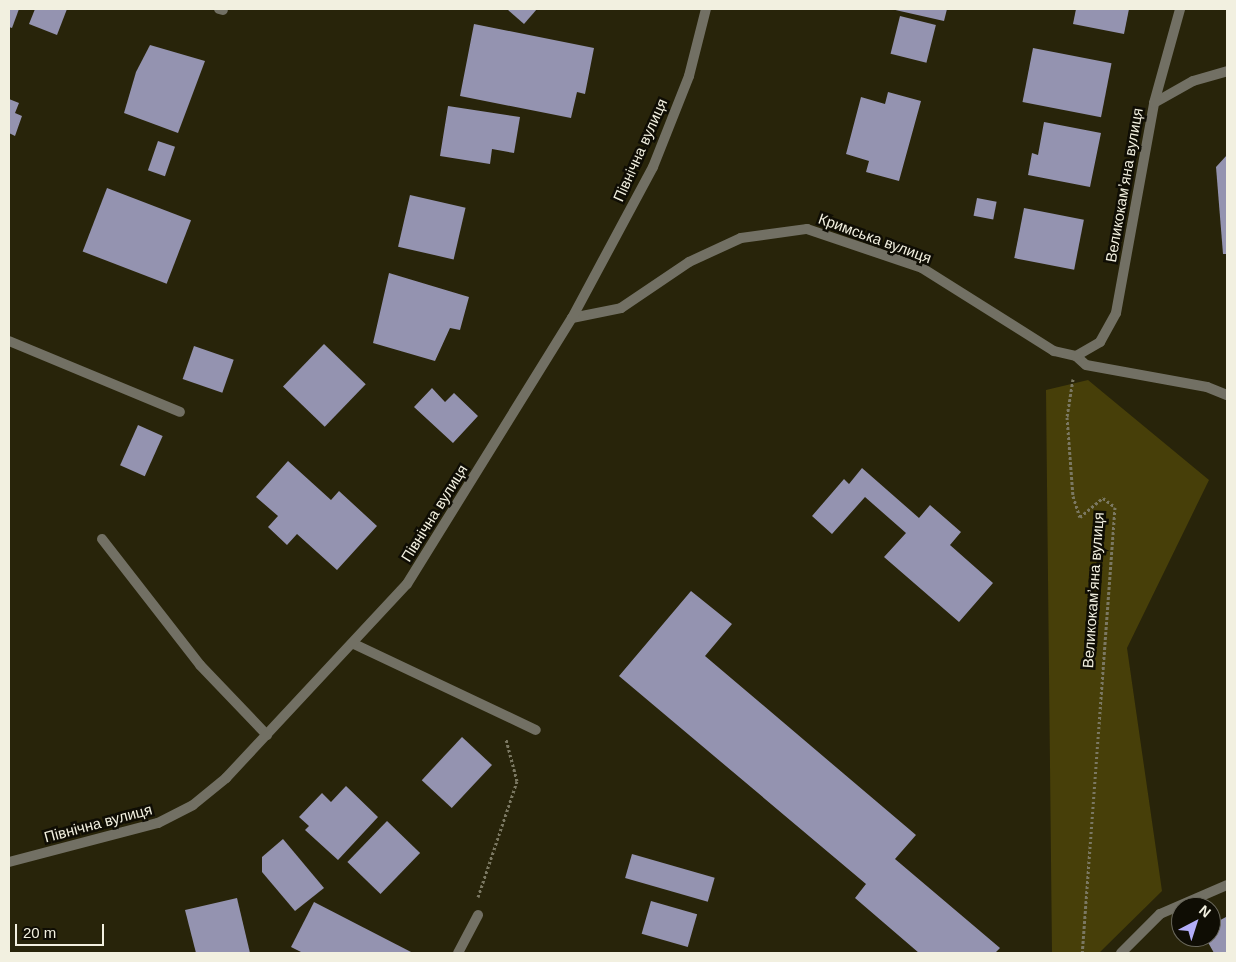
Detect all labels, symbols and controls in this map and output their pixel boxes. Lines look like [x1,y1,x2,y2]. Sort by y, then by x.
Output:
street label: Північна вулиця [609,96,671,204]
street label: Великокамʼяна вулиця [1102,106,1146,264]
street label: Кримська вулиця [816,209,934,267]
street label: Північна вулиця [397,461,471,565]
street label: Великокамʼяна вулиця [1079,511,1107,669]
street label: Північна вулиця [42,800,154,846]
north arrow [1171,897,1221,947]
text: N [1196,902,1214,921]
scale bar [18,914,106,946]
text: 20 m [23,924,56,941]

